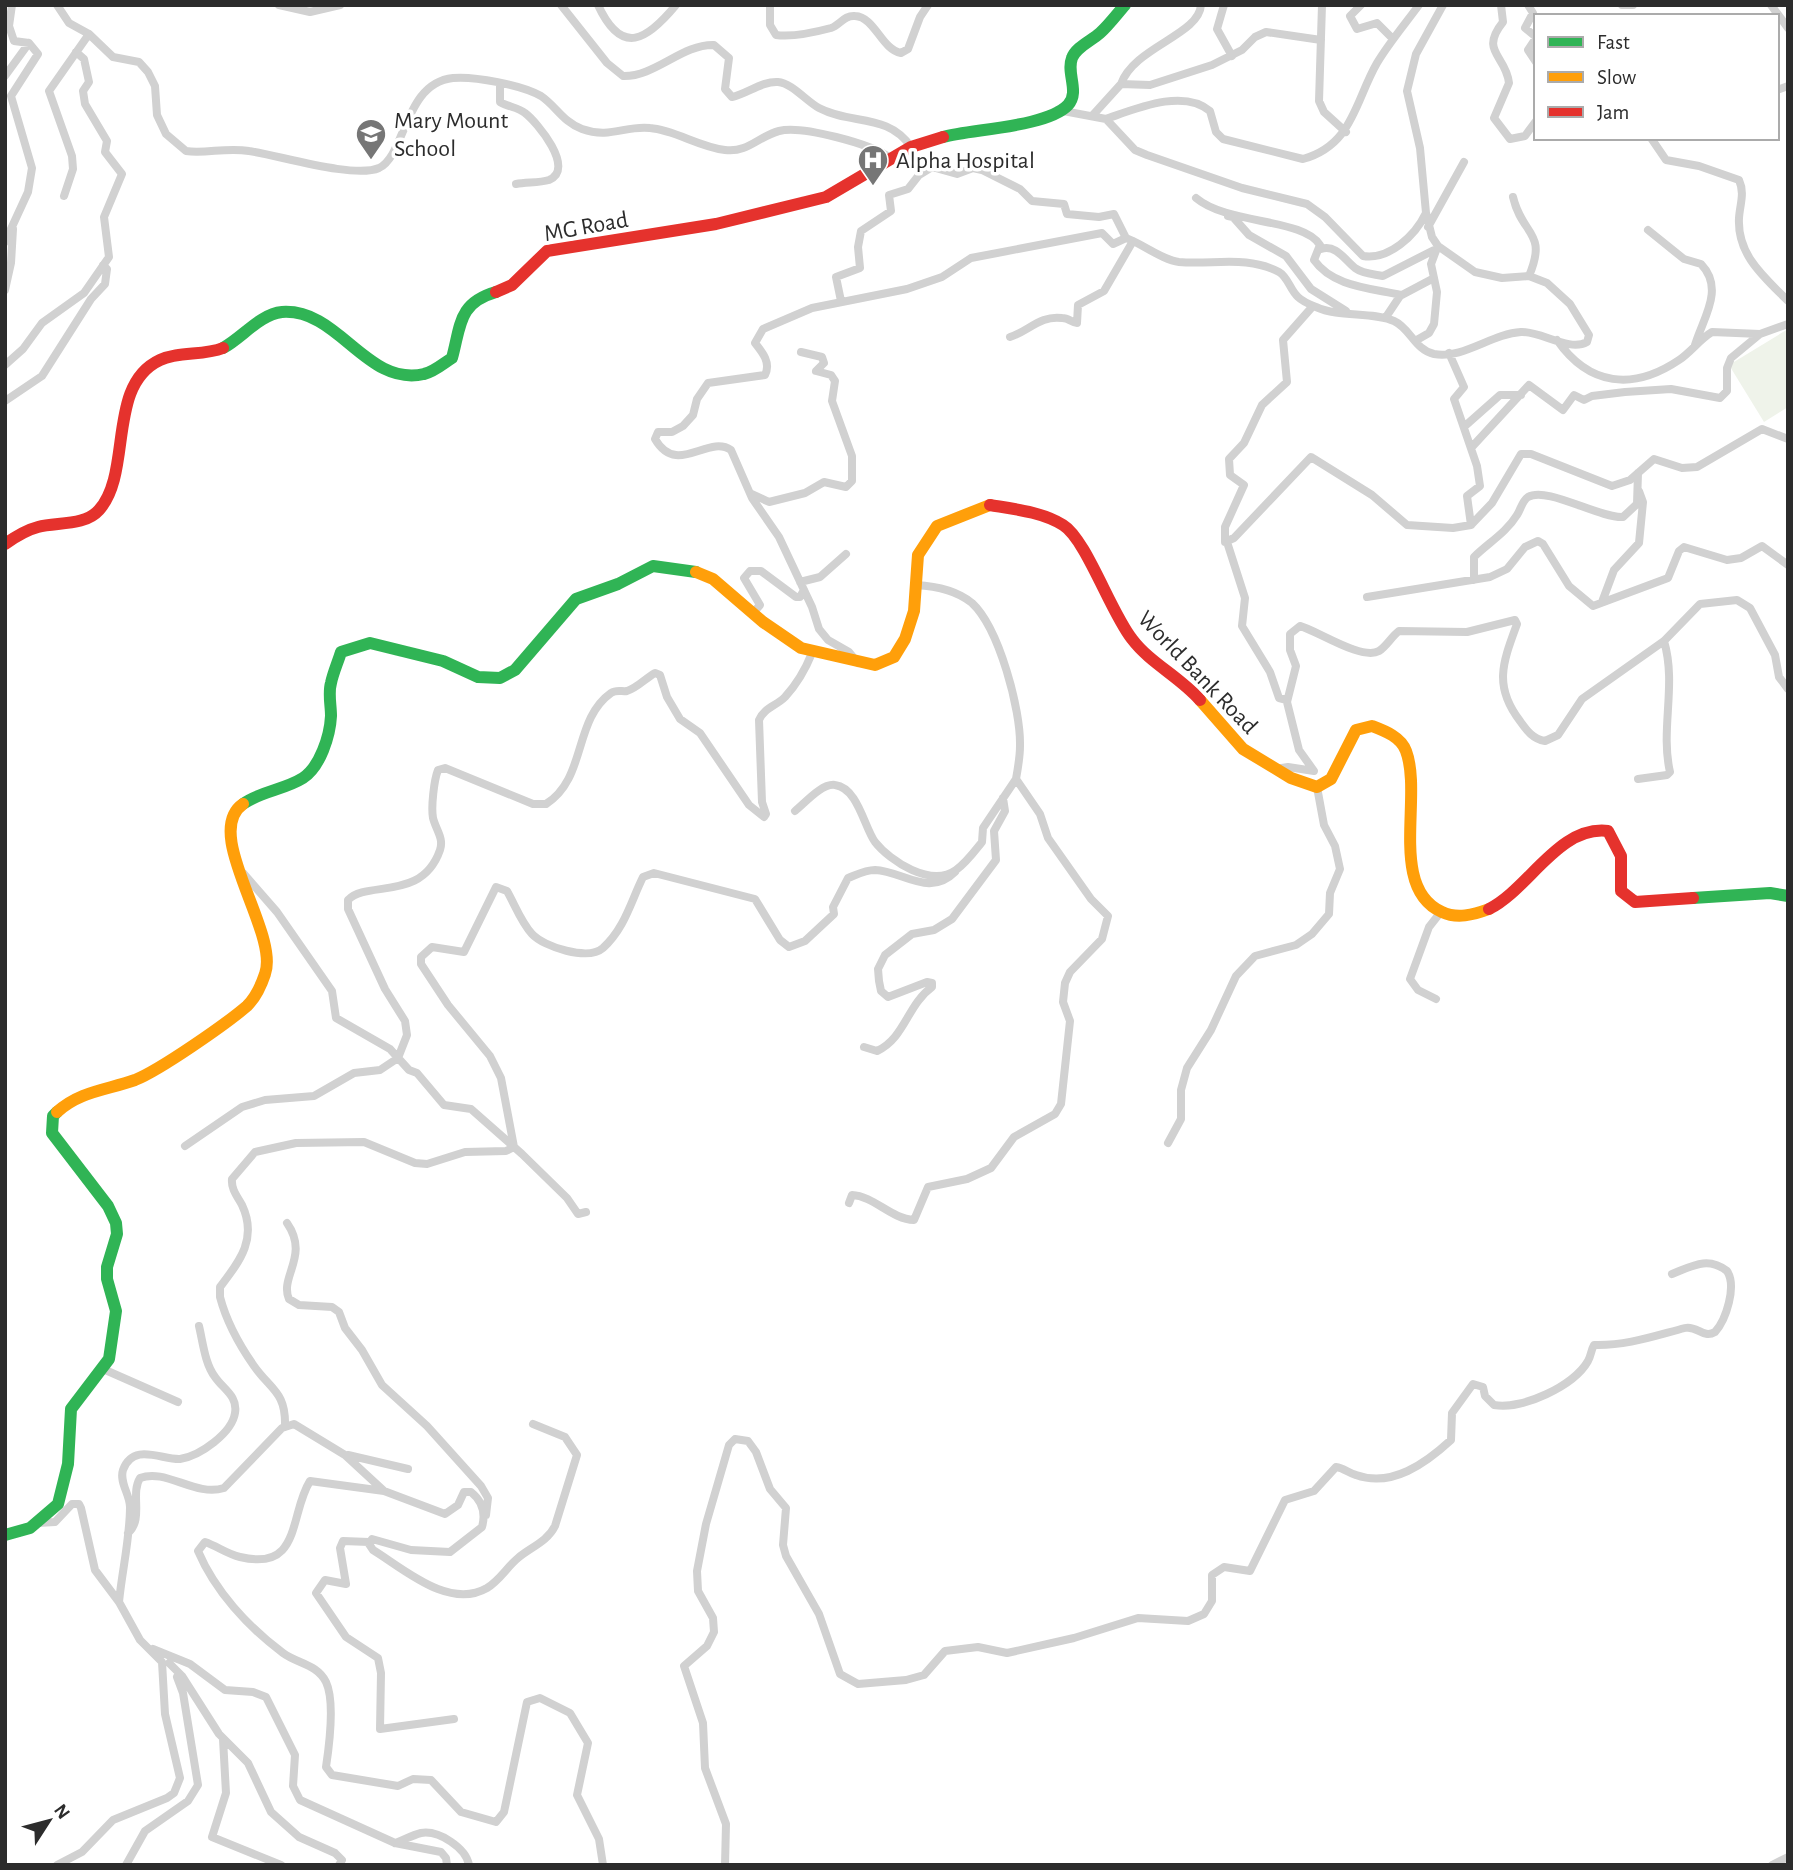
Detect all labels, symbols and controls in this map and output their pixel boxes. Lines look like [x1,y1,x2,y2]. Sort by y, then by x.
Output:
legend [1534,14,1779,140]
text: Fast [1597,32,1630,53]
text: Slow [1597,67,1636,88]
text: Jam [1597,102,1629,123]
place label: Mary Mount School [394,109,508,161]
school or university icon: Mary Mount School [354,117,388,161]
hospital icon: Alpha Hospital [856,143,890,187]
place label: Alpha Hospital [896,149,1035,173]
street label: MG Road [542,208,630,246]
street label: World Bank Road [1133,607,1262,739]
north arrow [14,1786,84,1856]
text: N [50,1801,73,1823]

